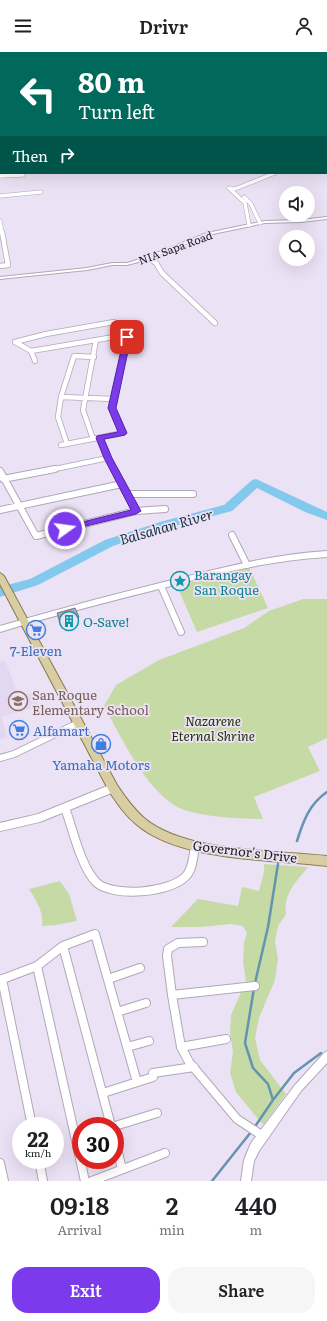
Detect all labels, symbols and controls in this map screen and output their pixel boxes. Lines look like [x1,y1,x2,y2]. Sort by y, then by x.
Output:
text: Drivr [139,13,188,40]
icon: menu [12,15,34,37]
icon: person [293,15,315,37]
text: 80 m [78,60,145,102]
icon: left [12,68,64,120]
text: Turn left [78,98,155,125]
text: Then [12,144,48,167]
icon: right [56,144,78,166]
map controls [279,186,315,266]
button: sound [279,186,315,222]
street label: NIA Sapa Road [136,226,215,268]
button: search [279,230,315,266]
pin [110,320,144,354]
icon: arrive [116,326,138,348]
water label: Balsahan River [117,503,216,549]
position arrow [44,508,86,550]
place label: Barangay San Roque [194,565,259,599]
place icon: Barangay San Roque [169,570,191,592]
building icon: O-Save! [58,610,80,632]
place label: O-Save! [83,612,130,631]
supermarket icon: 7-Eleven [25,619,47,641]
place label: 7-Eleven [10,641,62,660]
place label: San Roque Elementary School [32,685,149,719]
school or university icon: San Roque Elementary School [7,690,29,712]
park label: Nazarene Eternal Shrine [171,711,255,745]
supermarket icon: Alfamart [8,719,30,741]
place label: Alfamart [33,721,90,740]
shop icon: Yamaha Motors [90,733,112,755]
place label: Yamaha Motors [52,755,150,774]
street label: Governor's Drive [192,835,298,867]
speed limit sign: 30 [72,1117,124,1169]
text: 22 [27,1123,49,1153]
text: km/h [25,1145,51,1160]
text: 09:18 [50,1187,109,1222]
text: 2 [166,1187,178,1222]
text: 440 [235,1187,277,1222]
text: Arrival [57,1220,102,1239]
text: min [159,1220,185,1239]
text: m [250,1220,262,1239]
button: Exit [12,1267,160,1313]
button: Share [168,1267,315,1313]

